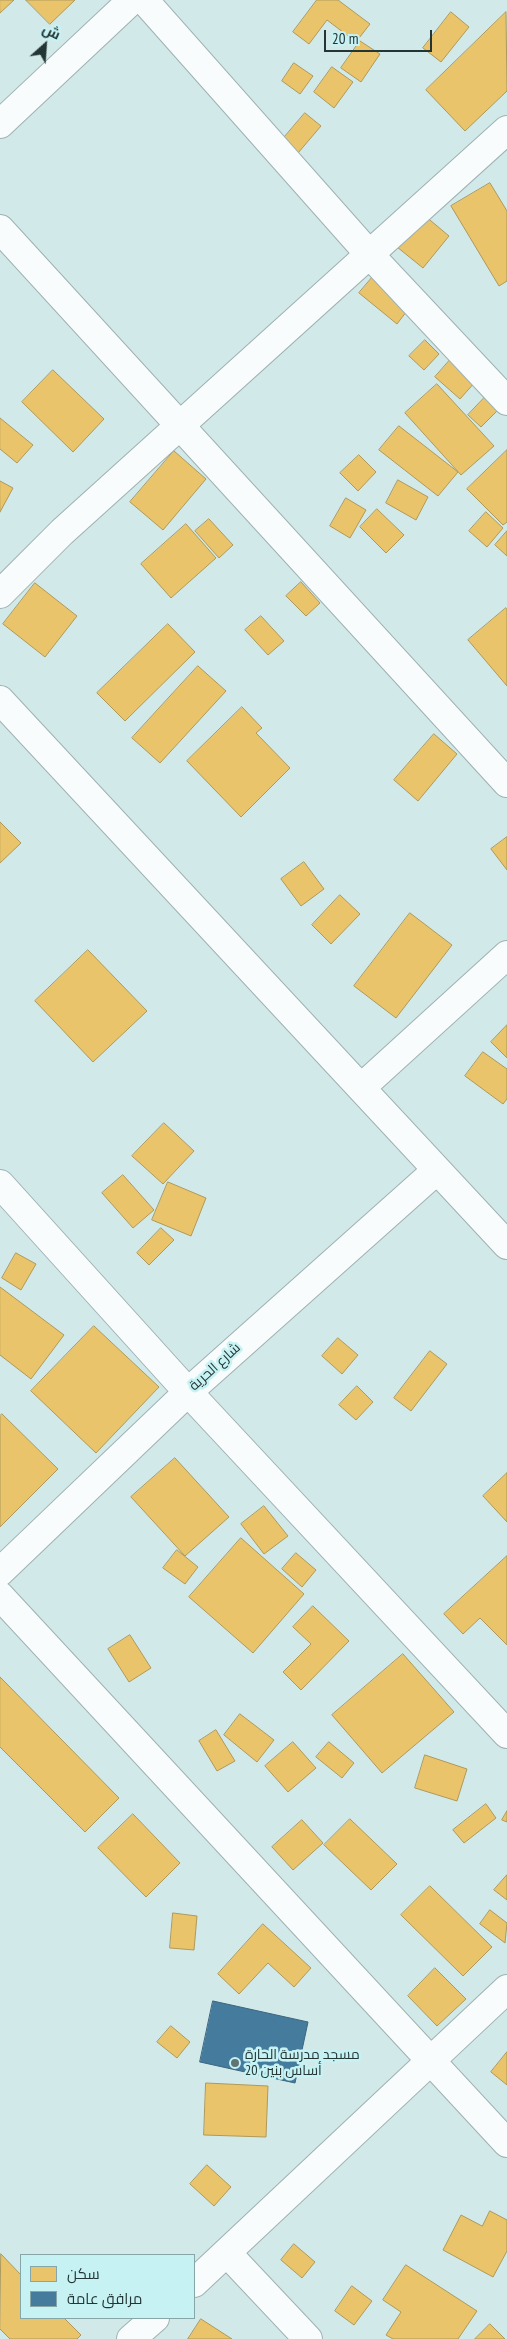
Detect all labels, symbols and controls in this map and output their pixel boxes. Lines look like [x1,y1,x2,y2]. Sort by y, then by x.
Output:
text: ش [40,19,64,44]
north arrow [20,20,70,70]
scale bar [327,20,434,52]
text: 20 m [332,29,358,48]
street label: شارع الحرية [186,1340,244,1394]
place label: مسجد مدرسة الحارة 20 أساس بنين [245,2047,360,2080]
marker: مسجد مدرسة الحارة 20 أساس بنين [229,2057,241,2069]
legend [20,2254,195,2319]
text: سكن [67,2264,100,2283]
text: مرافق عامة [67,2289,142,2308]

